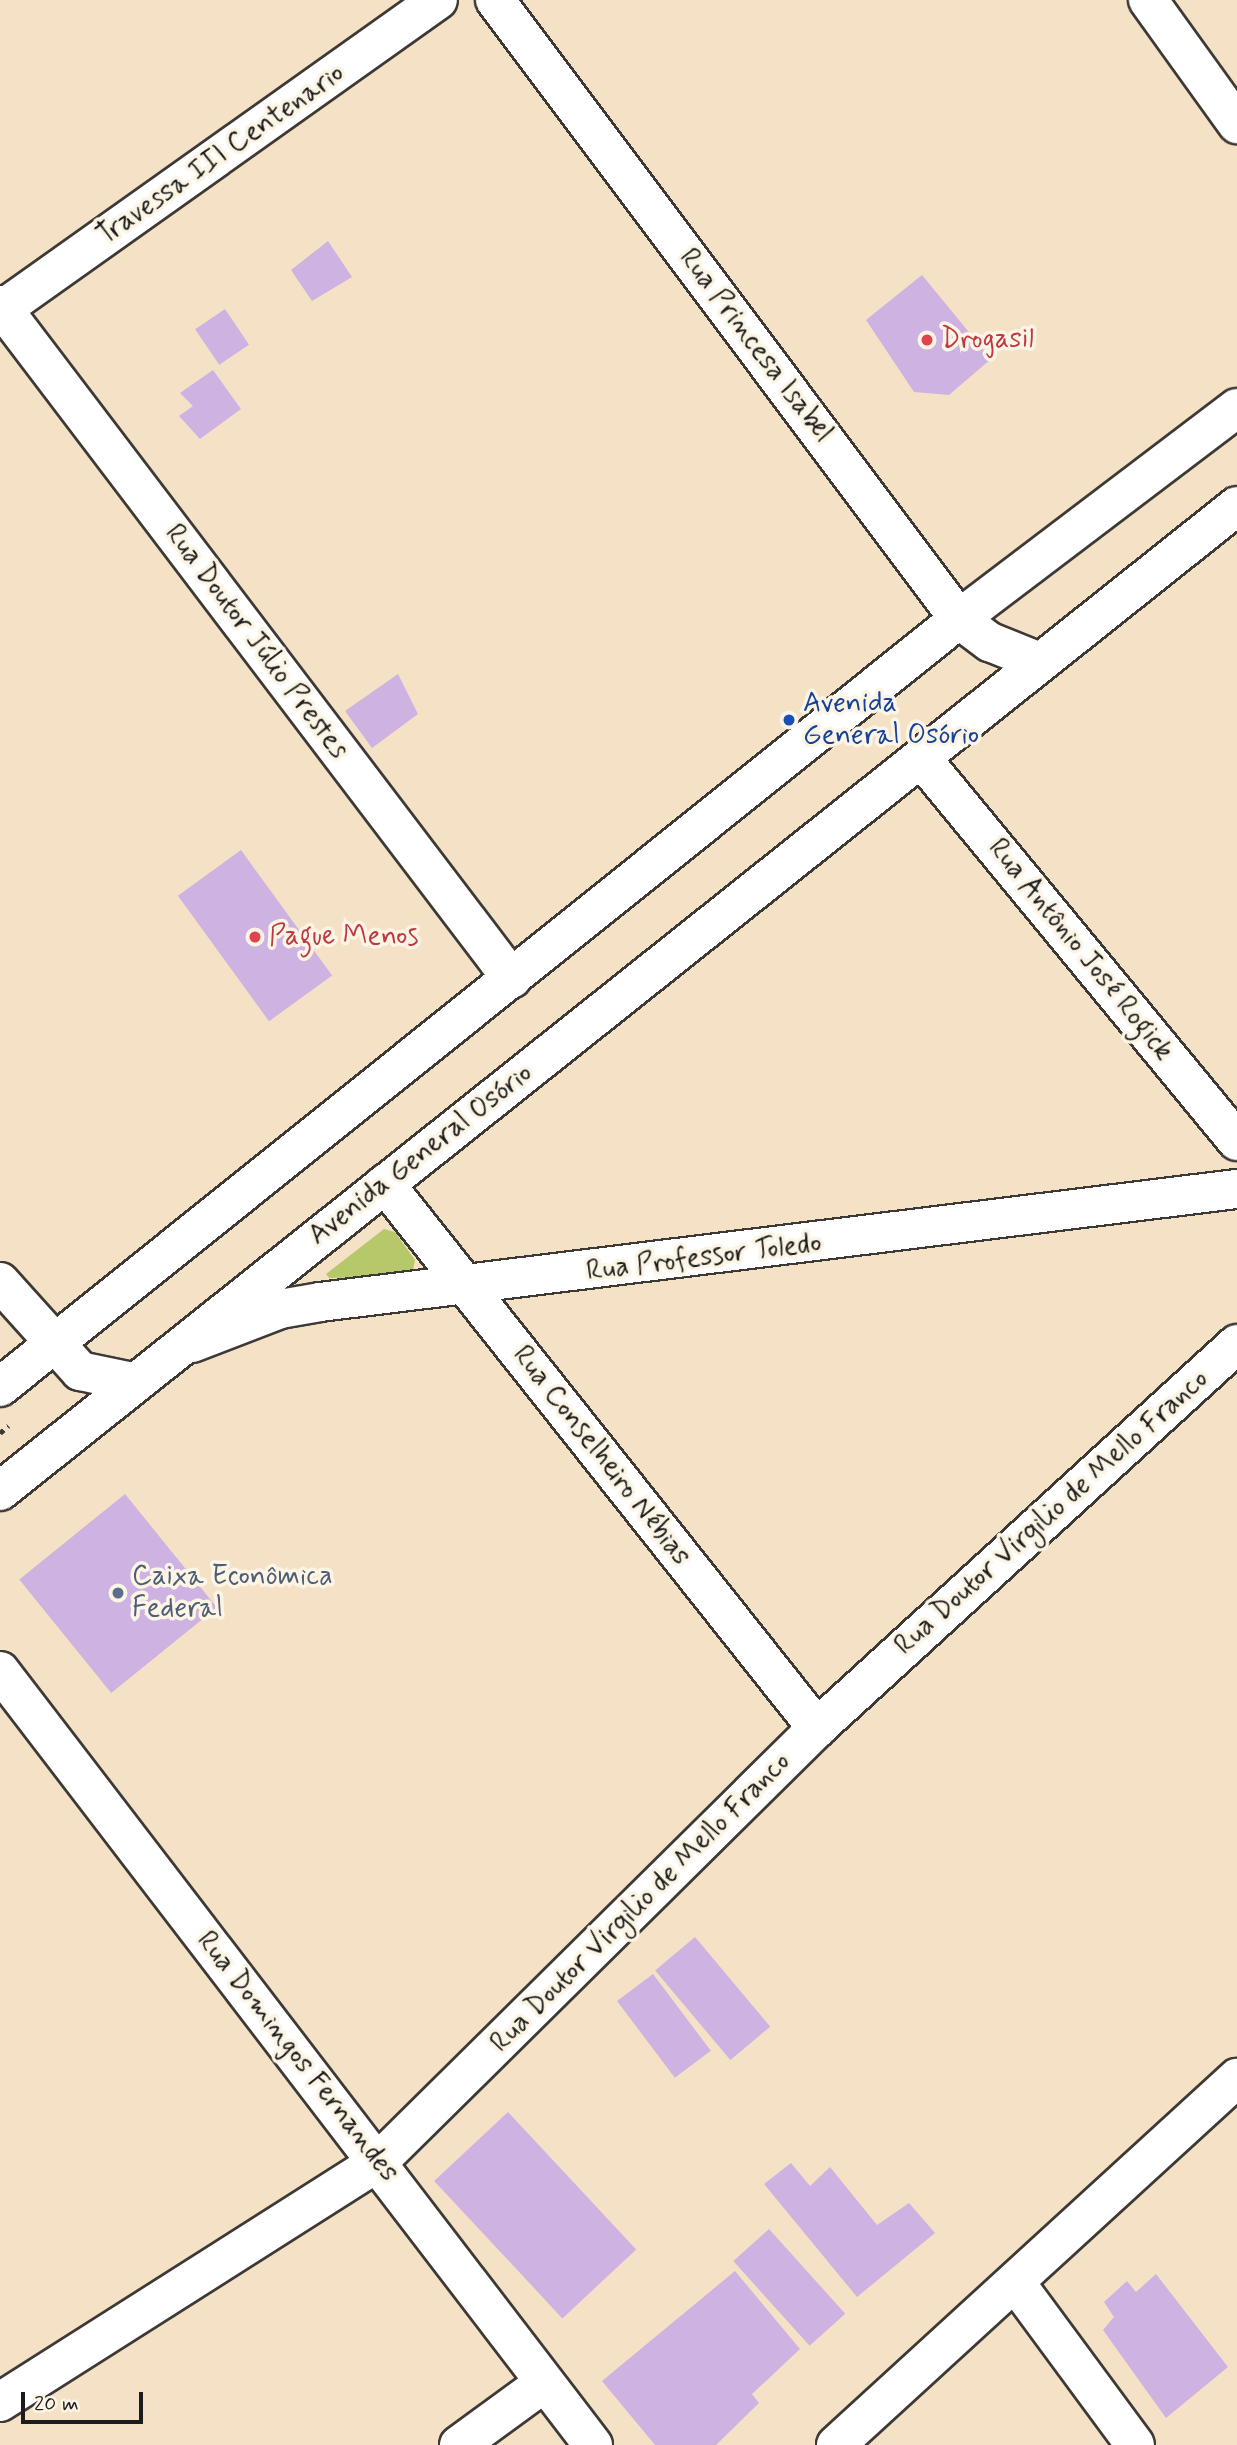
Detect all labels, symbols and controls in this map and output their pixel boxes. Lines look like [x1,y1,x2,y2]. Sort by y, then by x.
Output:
street label: Travessa III Centenario [91,57,351,253]
street label: Rua Princesa Isabel [669,240,841,452]
place label: Drogasil [941,323,1034,357]
marker: Drogasil [919,332,935,348]
street label: Rua Doutor Júlio Prestes [158,519,354,765]
place label: Avenida General Osório [803,687,979,753]
marker: Avenida General Osório [781,712,797,728]
street label: Rua Antônio José Rogick [980,832,1180,1068]
place label: Pague Menos [269,920,418,954]
marker: Pague Menos [247,929,263,945]
street label: Avenida General Osório [301,1056,541,1254]
street label: Rua Professor Toledo [583,1227,825,1289]
street label: Rua Conselheiro Nébias [505,1339,697,1573]
street label: Rua Doutor Virgilio de Mello Franco [888,1363,1216,1663]
place label: Caixa Econômica Federal [132,1560,333,1626]
marker: Caixa Econômica Federal [110,1585,126,1601]
street label: Rua Doutor Virgilio de Mello Franco [484,1746,798,2060]
street label: Rua Domingos Fernandes [190,1926,404,2188]
scale bar [24,2378,147,2422]
text: 20 m [34,2390,79,2418]

